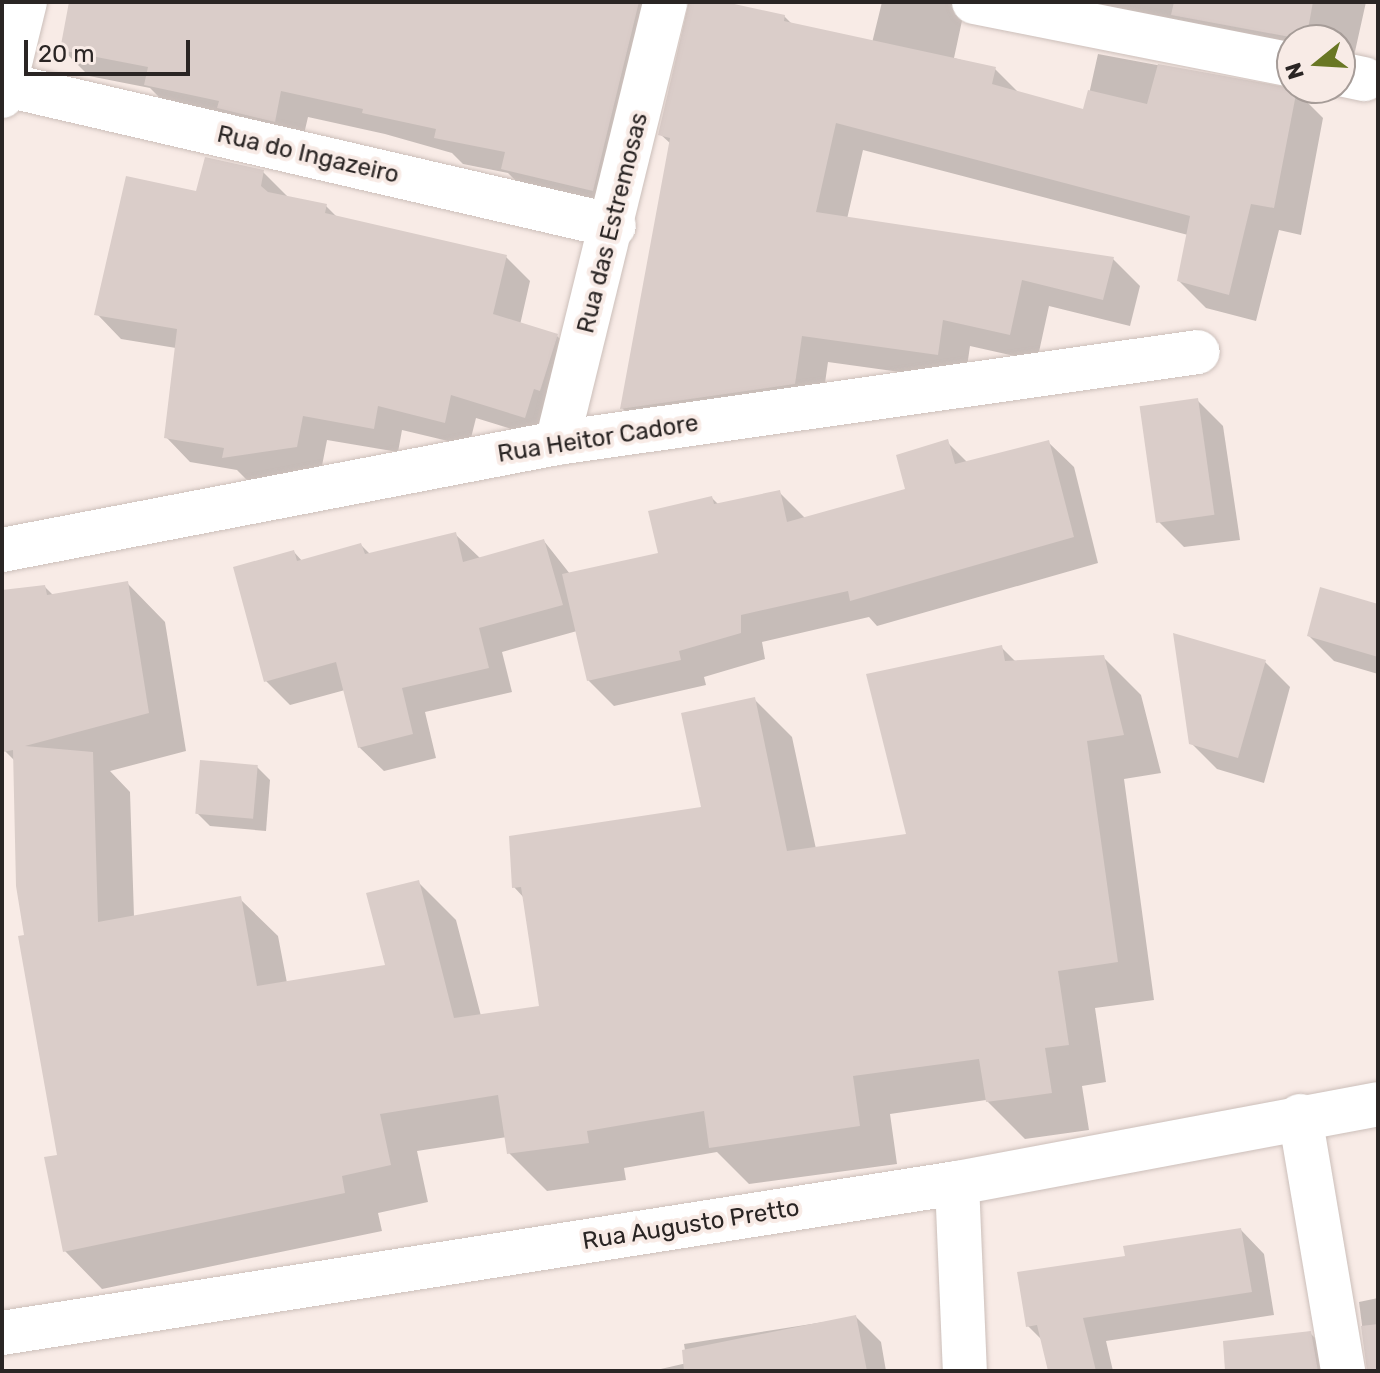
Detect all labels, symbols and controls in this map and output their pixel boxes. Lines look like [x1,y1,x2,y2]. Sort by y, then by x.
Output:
scale bar [28,24,194,74]
north arrow [1276,24,1356,104]
text: 20 m [38,40,95,68]
text: N [1279,59,1310,83]
street label: Rua das Estremosas [572,110,654,336]
street label: Rua do Ingazeiro [214,120,402,190]
street label: Rua Heitor Cadore [495,409,701,469]
street label: Rua Augusto Pretto [580,1194,802,1256]

